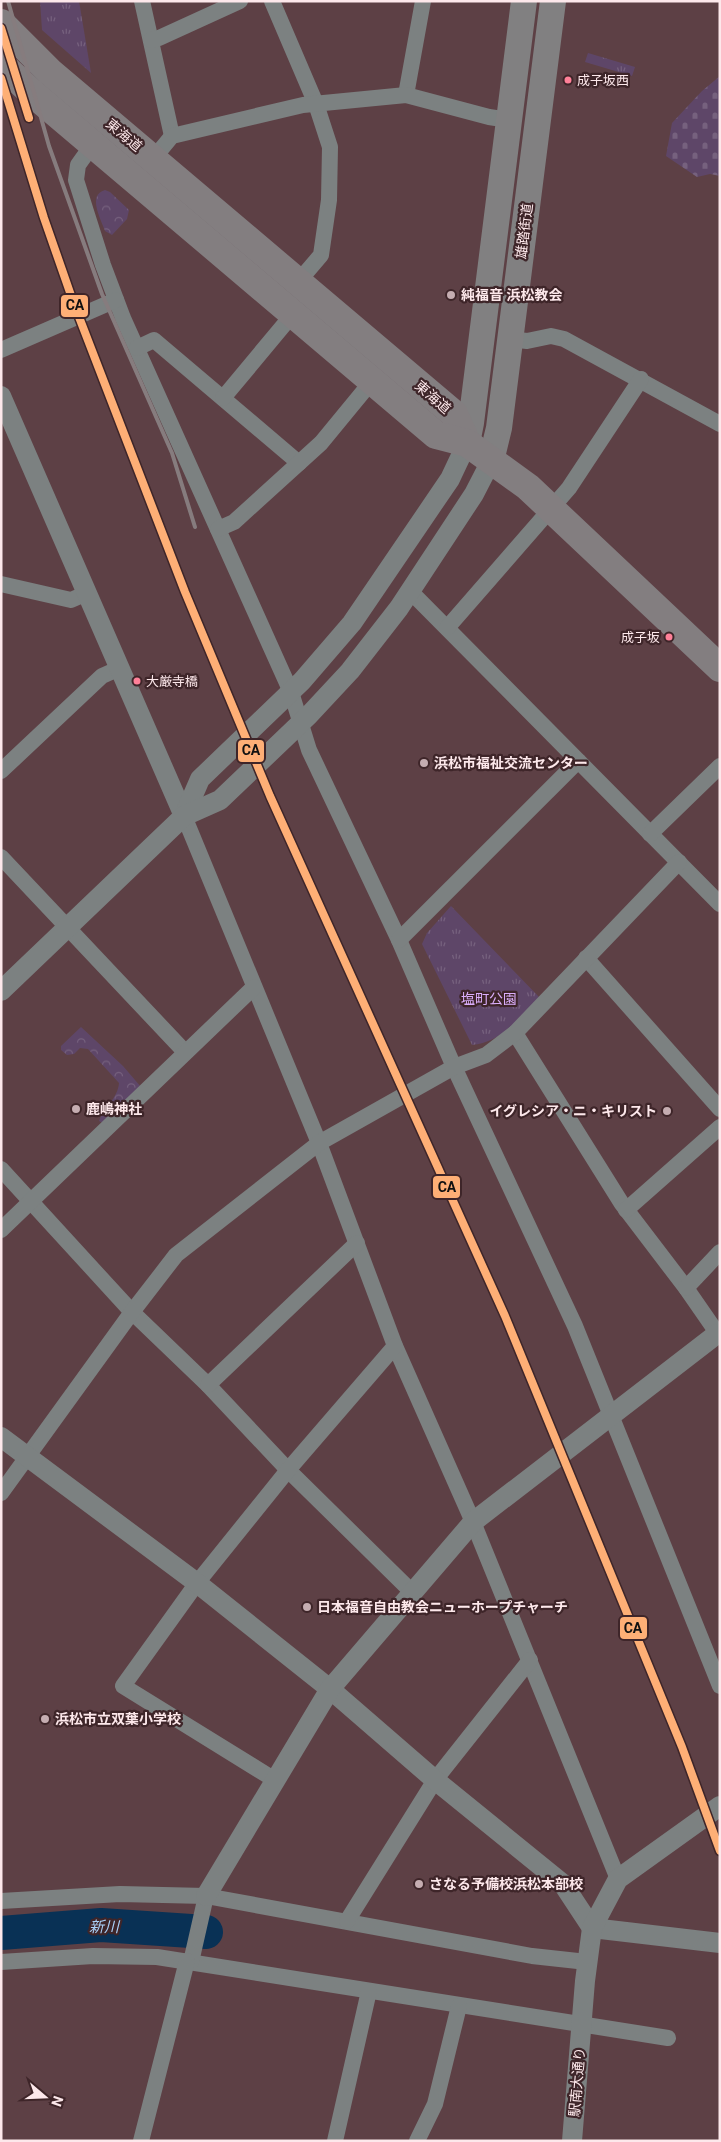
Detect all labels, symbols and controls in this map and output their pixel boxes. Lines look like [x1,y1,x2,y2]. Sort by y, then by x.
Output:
place label: 成子坂西 [577,73,629,88]
marker: 成子坂西 [563,75,573,85]
street label: 東海道 [103,115,145,155]
street label: 雄踏街道 [513,202,535,260]
place label: 純福音 浜松教会 [461,287,562,303]
marker: 純福音 浜松教会 [445,289,457,301]
line badge: CA [60,294,89,318]
text: CA [66,297,85,313]
street label: 東海道 [412,377,454,417]
place label: 成子坂 [621,630,660,645]
marker: 成子坂 [664,632,674,642]
place label: 大厳寺橋 [146,674,198,689]
marker: 大厳寺橋 [132,676,142,686]
line badge: CA [237,739,265,763]
text: CA [242,742,261,758]
place label: 浜松市福祉交流センター [434,755,588,771]
marker: 浜松市福祉交流センター [418,757,430,769]
park label: 塩町公園 [461,991,517,1007]
place label: 鹿嶋神社 [86,1101,142,1117]
marker: 鹿嶋神社 [70,1103,82,1115]
place label: イグレシア・ニ・キリスト [489,1103,657,1119]
marker: イグレシア・ニ・キリスト [661,1105,673,1117]
line badge: CA [432,1175,461,1199]
text: CA [438,1179,457,1195]
place label: 日本福音自由教会ニューホープチャーチ [317,1599,568,1615]
marker: 日本福音自由教会ニューホープチャーチ [301,1601,313,1613]
line badge: CA [619,1616,648,1640]
text: CA [624,1620,643,1636]
place label: 浜松市立双葉小学校 [55,1711,181,1727]
marker: 浜松市立双葉小学校 [39,1713,51,1725]
place label: さなる予備校浜松本部校 [429,1876,583,1892]
marker: さなる予備校浜松本部校 [413,1878,425,1890]
water label: 新川 [89,1918,121,1936]
street label: 駅南大通り [566,2046,588,2118]
north arrow [20,2072,70,2122]
text: N [48,2094,66,2109]

